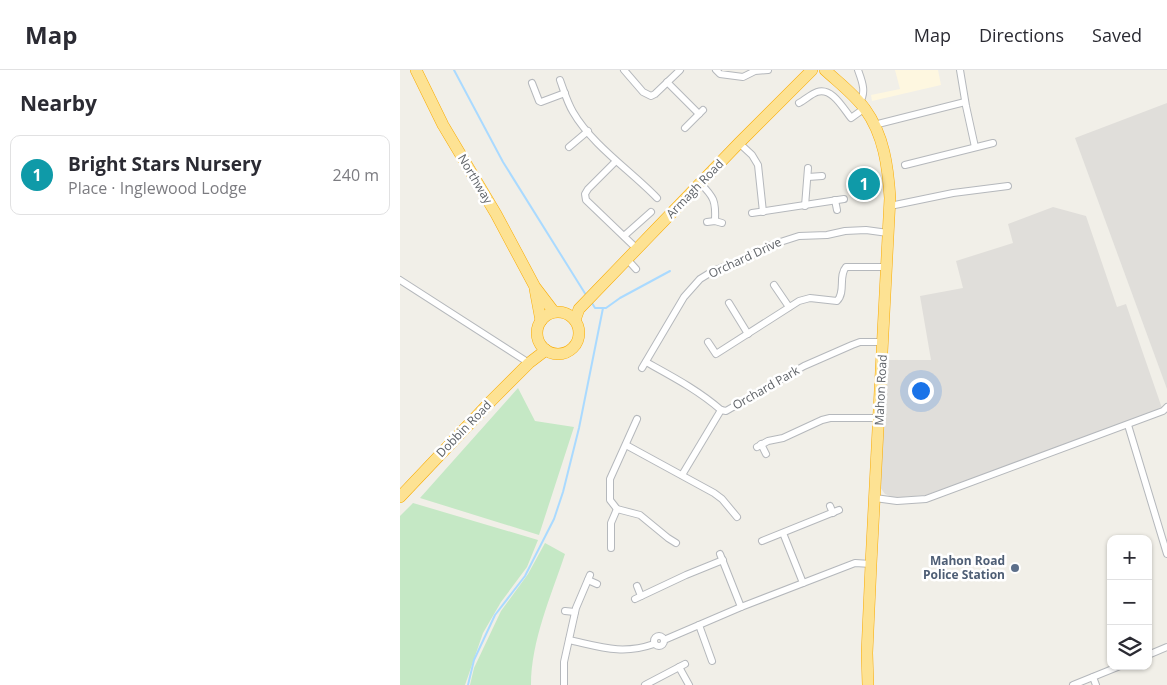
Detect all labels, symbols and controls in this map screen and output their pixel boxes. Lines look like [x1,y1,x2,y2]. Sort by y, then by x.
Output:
text: Map [25,18,77,51]
text: Map [914,23,951,47]
text: Directions [979,23,1064,47]
text: Saved [1092,23,1142,47]
text: Nearby [20,89,97,117]
text: Bright Stars Nursery [68,151,261,177]
street label: Northway [454,151,497,207]
street label: Armagh Road [662,155,727,222]
text: 1 [32,164,42,186]
text: 240 m [333,164,379,186]
pin: 1 [848,165,880,203]
text: Place · Inglewood Lodge [68,177,247,199]
street label: Orchard Drive [706,233,784,282]
street label: Mahon Road [870,354,891,426]
street label: Orchard Park [729,361,803,414]
your location [908,378,934,404]
street label: Dobbin Road [432,397,495,461]
map controls [1107,535,1152,670]
button: + [1107,535,1152,580]
place label: Mahon Road Police Station [923,552,1005,583]
marker: Mahon Road Police Station [1009,562,1021,574]
button: − [1107,580,1152,625]
button: layers [1107,625,1152,670]

